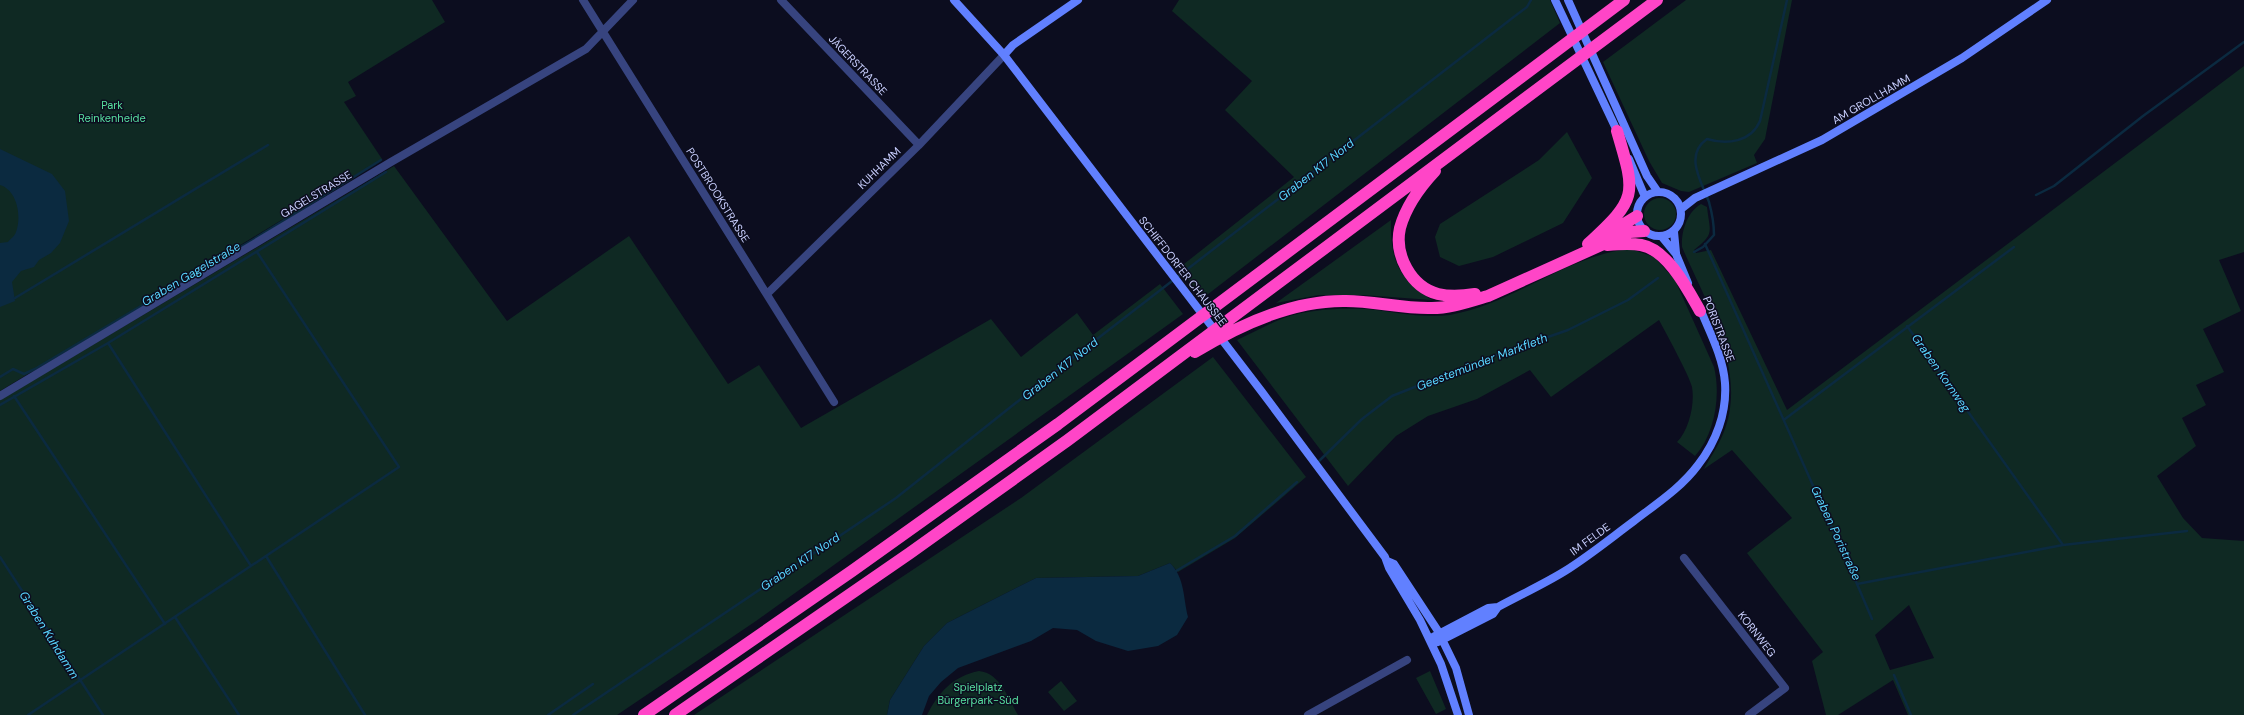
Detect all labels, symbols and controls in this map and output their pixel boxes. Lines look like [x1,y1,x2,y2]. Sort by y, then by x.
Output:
street label: JÄGERSTRASSE [826,32,890,98]
street label: AM GROLLHAMM [1829,71,1913,127]
park label: Park Reinkenheide [78,98,146,125]
water label: Graben K17 Nord [1275,135,1358,205]
street label: KUHHAMM [855,144,903,192]
street label: POSTBROOKSTRASSE [683,145,753,245]
street label: GAGELSTRASSE [278,167,354,221]
street label: SCHIFFDORFER CHAUSSEE [1136,213,1230,329]
water label: Graben Gagelstraße [139,238,244,310]
street label: PORISTRASSE [1700,294,1738,364]
water label: Geestemünder Markfleth [1414,330,1550,394]
water label: Graben Kornweg [1908,331,1974,416]
water label: Graben K17 Nord [1019,334,1102,404]
water label: Graben Poristraße [1807,483,1865,583]
street label: IM FELDE [1567,520,1613,558]
water label: Graben K17 Nord [757,529,843,595]
water label: Graben Kuhdamm [16,588,83,682]
street label: KORNWEG [1735,608,1779,660]
park label: Spielplatz Bürgerpark-Süd [937,680,1019,707]

